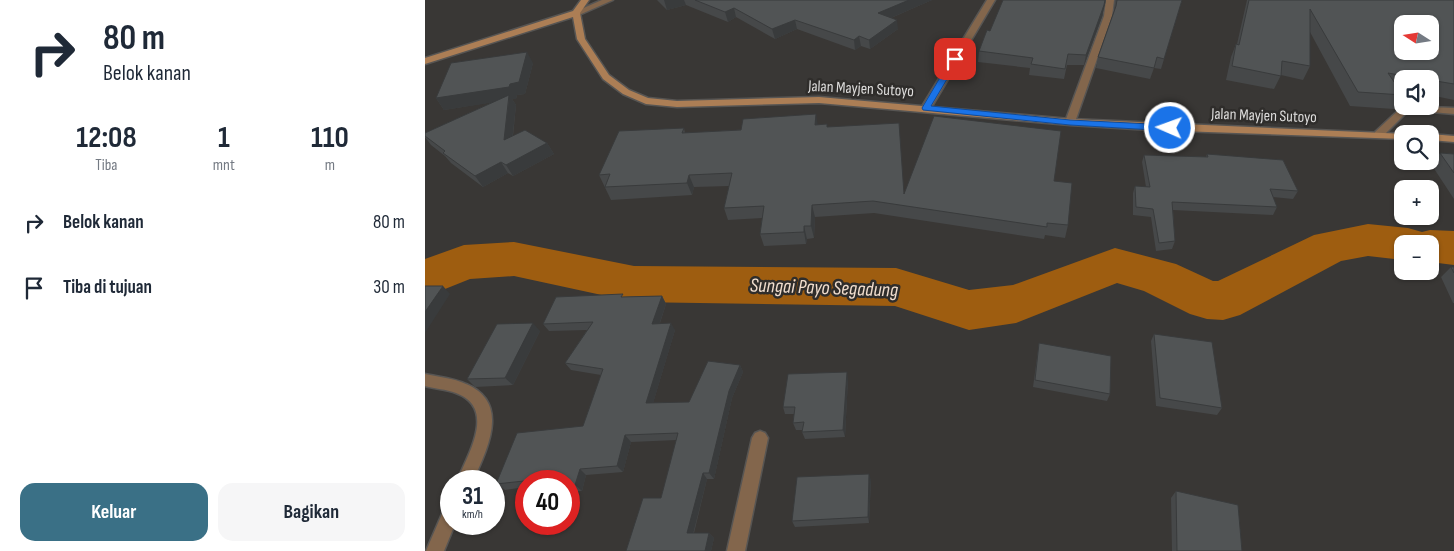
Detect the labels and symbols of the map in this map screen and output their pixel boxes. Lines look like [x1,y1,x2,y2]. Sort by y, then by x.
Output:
north arrow [1394,15,1439,60]
pin [934,38,976,80]
street label: Jalan Mayjen Sutoyo [807,77,914,101]
position arrow [1143,101,1195,153]
street label: Jalan Mayjen Sutoyo [1210,105,1317,127]
water label: Sungai Payo Segadung [750,273,898,303]
speed limit sign: 40 [515,470,580,535]

